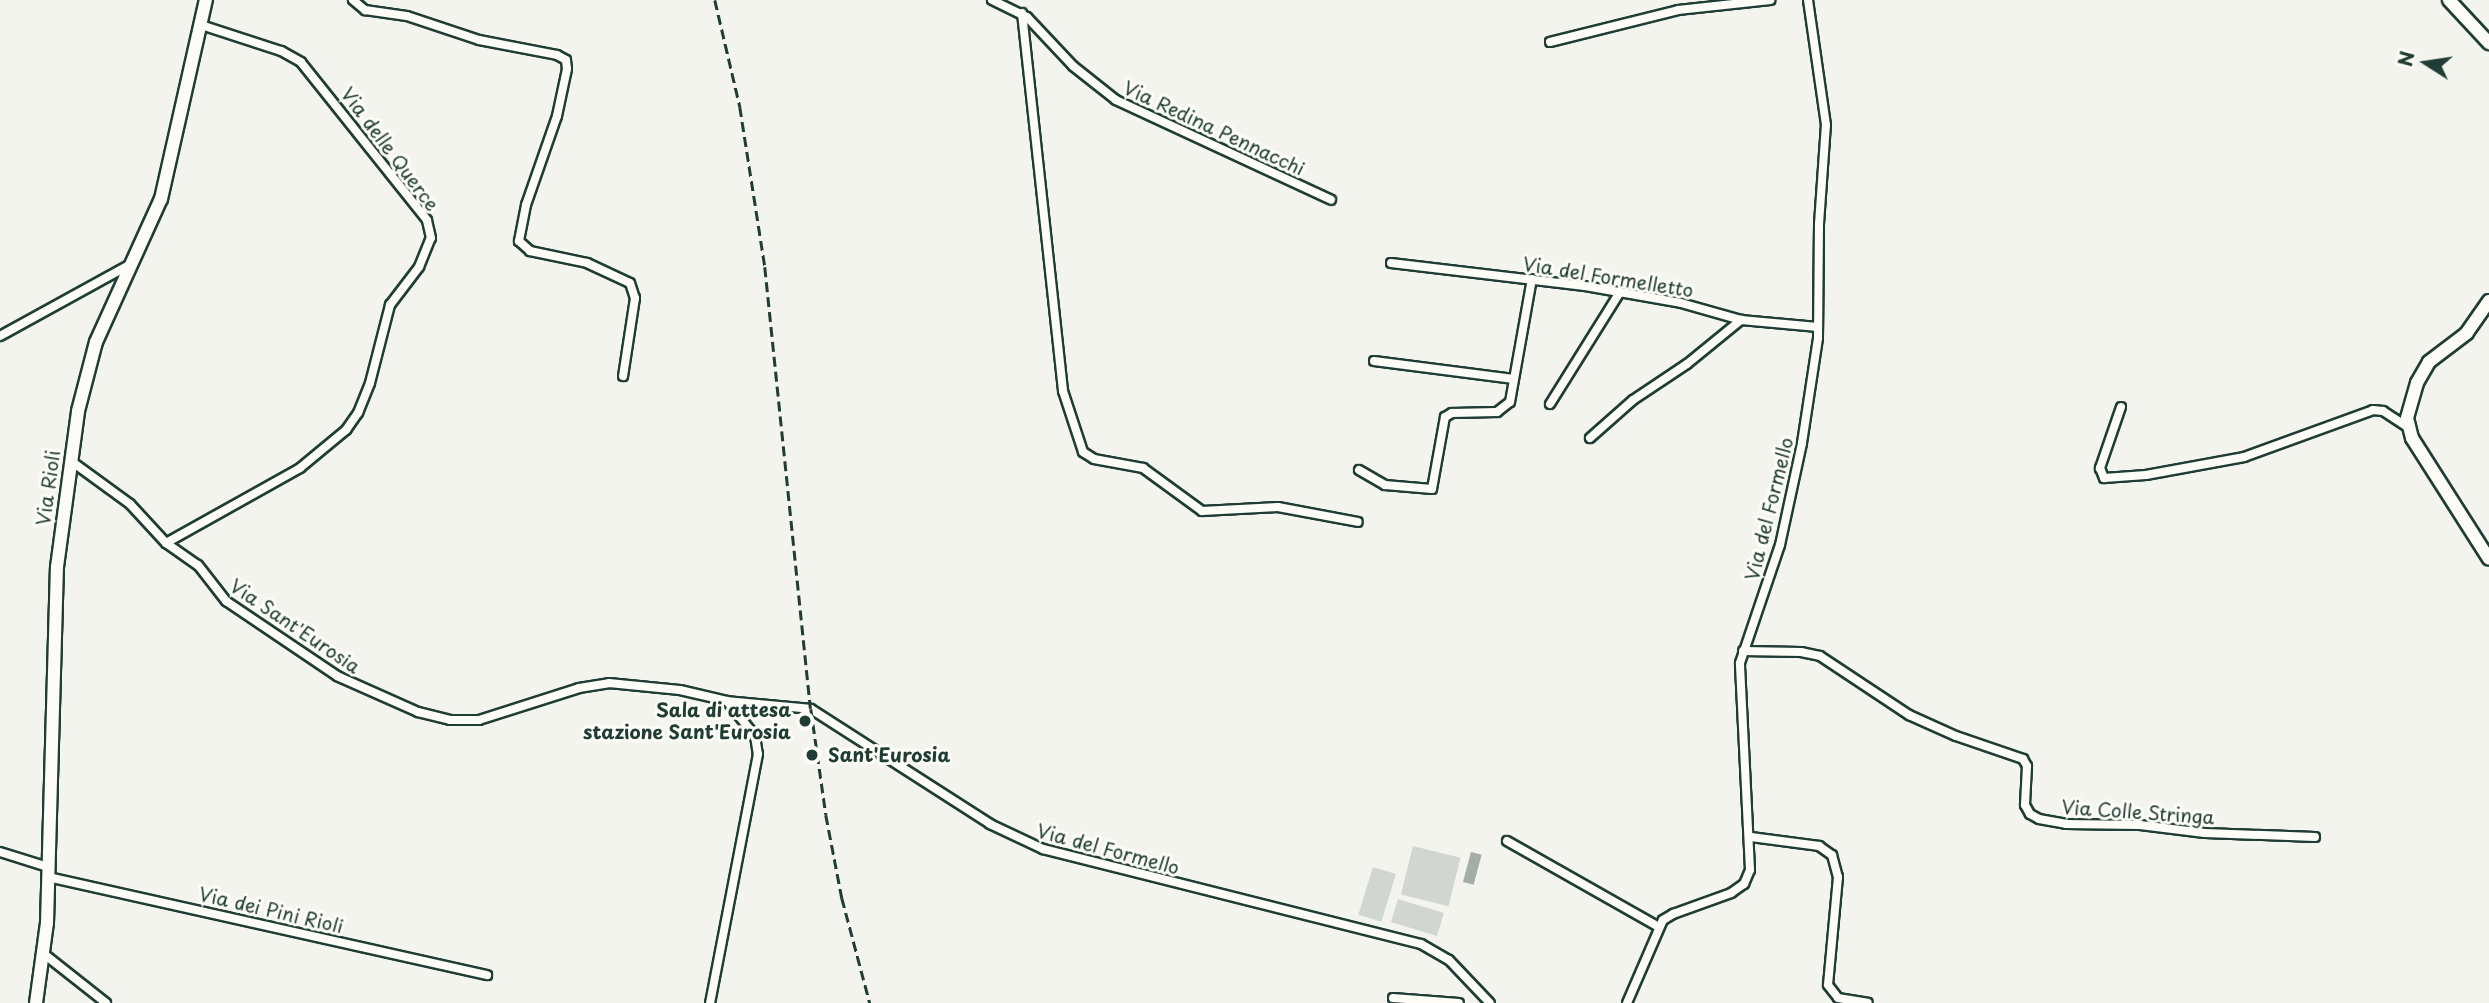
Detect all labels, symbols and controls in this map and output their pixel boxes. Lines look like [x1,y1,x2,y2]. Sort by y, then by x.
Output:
north arrow [2391,28,2461,98]
text: N [2390,48,2421,69]
street label: Via Redina Pennacchi [1120,76,1308,180]
street label: Via delle Querce [336,83,444,215]
street label: Via del Formelletto [1521,252,1695,302]
street label: Via del Formello [1740,435,1798,583]
street label: Via Rioli [31,449,65,527]
street label: Via Sant'Eurosia [226,574,364,678]
place label: Sala di attesa stazione Sant'Eurosia [583,699,791,743]
marker: Sala di attesa stazione Sant'Eurosia [797,713,813,729]
place label: Sant'Eurosia [828,744,950,766]
marker: Sant'Eurosia [802,745,822,765]
street label: Via Colle Stringa [2060,795,2216,829]
street label: Via del Formello [1034,819,1182,879]
street label: Via dei Pini Rioli [196,882,346,938]

